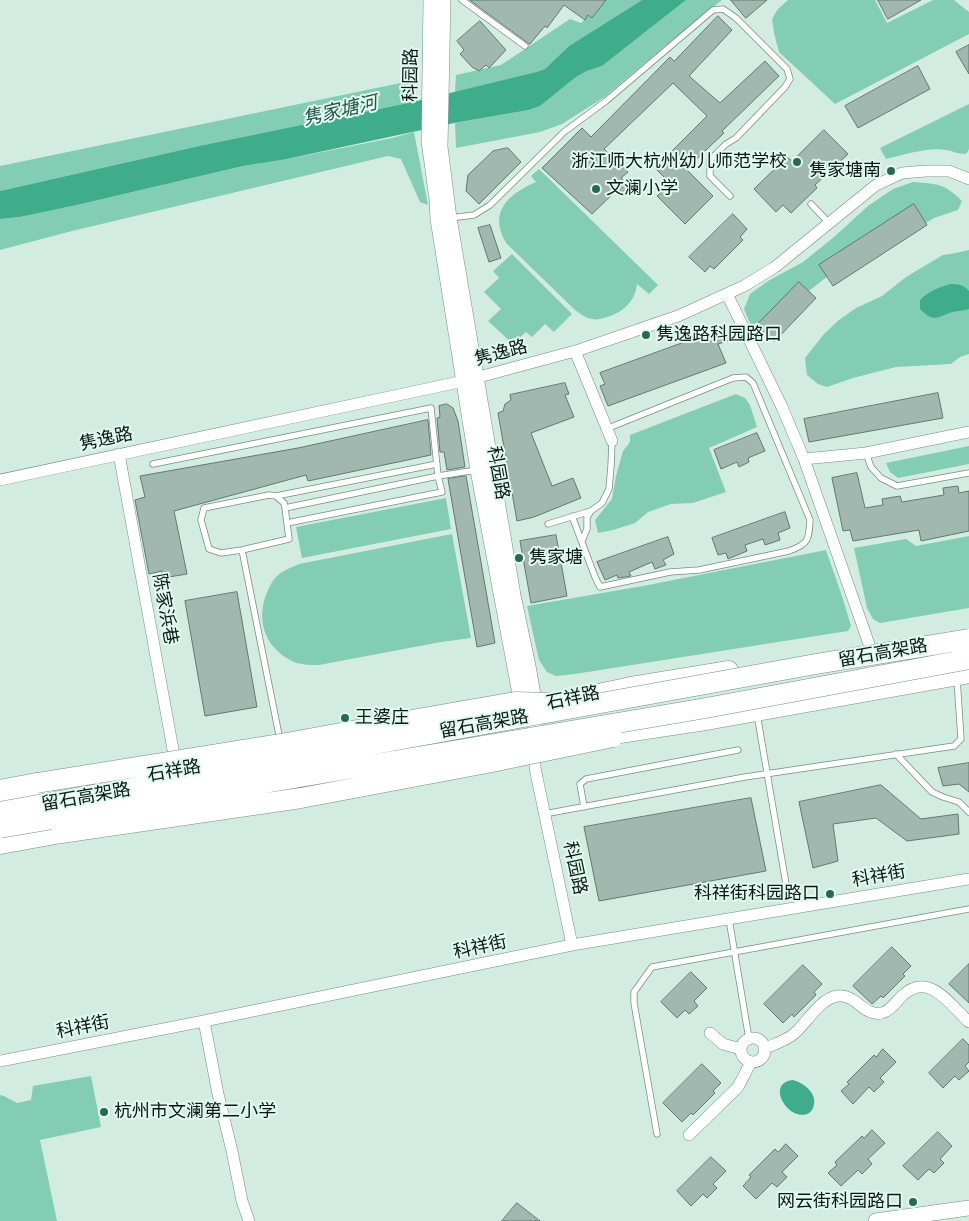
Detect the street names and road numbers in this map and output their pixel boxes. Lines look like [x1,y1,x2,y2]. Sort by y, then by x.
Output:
street label: 科园路 [400,48,422,102]
street label: 隽逸路 [472,336,530,370]
street label: 隽逸路 [77,423,135,455]
street label: 科园路 [483,445,513,501]
street label: 陈家浜巷 [148,572,182,646]
street label: 留石高架路 [837,635,929,671]
street label: 石祥路 [544,682,602,714]
street label: 留石高架路 [438,706,530,742]
street label: 石祥路 [146,756,202,786]
street label: 留石高架路 [40,779,132,815]
street label: 科园路 [559,839,591,897]
street label: 科祥街 [851,861,907,891]
street label: 科祥街 [451,931,509,963]
street label: 科祥街 [54,1011,112,1043]

